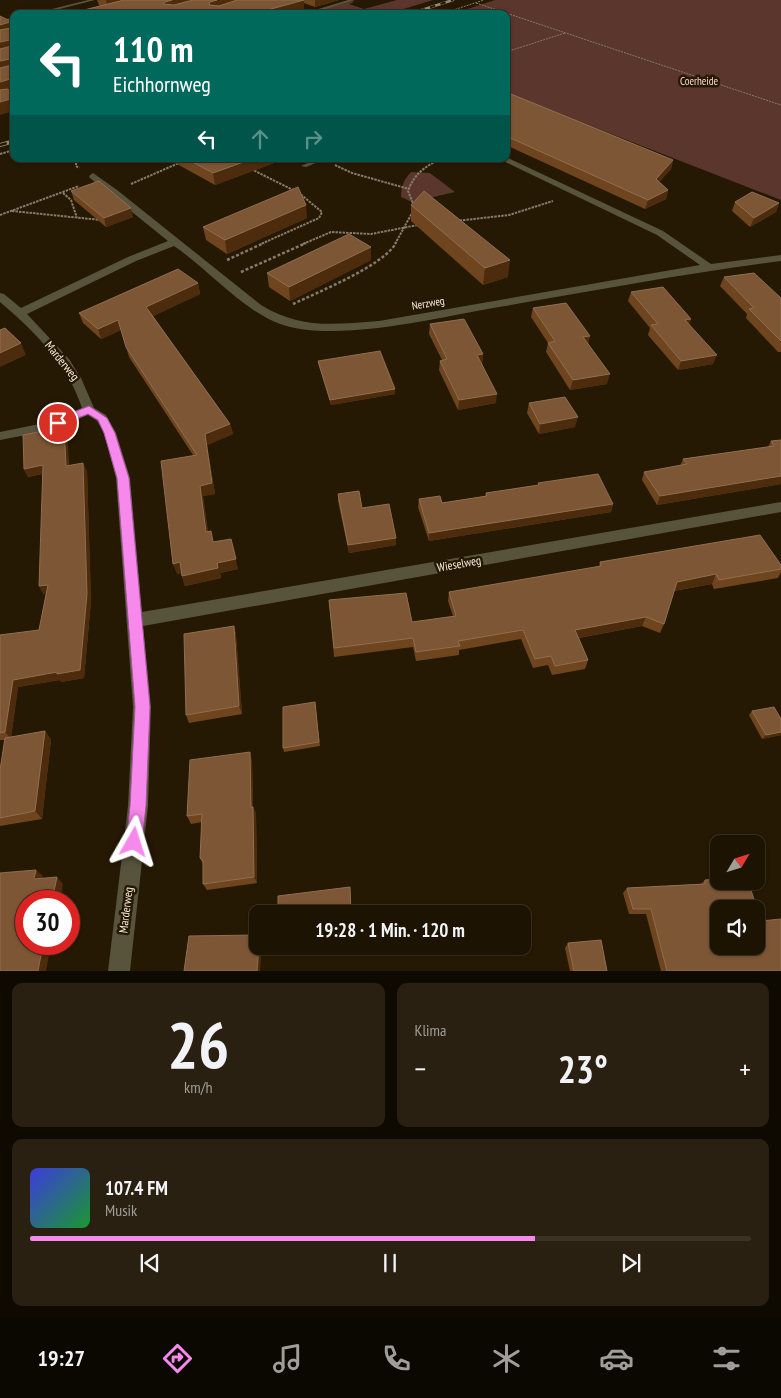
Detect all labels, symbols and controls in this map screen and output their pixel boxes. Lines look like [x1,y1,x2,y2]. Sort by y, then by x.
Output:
text: 110 m [113,26,194,72]
icon: left [30,30,95,95]
text: Eichhornweg [113,70,211,98]
park label: Coerheide [680,74,719,88]
icon: left [193,125,221,153]
icon: ahead [246,125,274,153]
icon: right [299,125,327,153]
street label: Nerzweg [411,293,446,313]
street label: Marderweg [42,338,83,383]
pin [37,402,79,444]
icon: arrive [44,409,72,437]
street label: Wieselweg [436,552,482,575]
position arrow [107,815,159,867]
north arrow [710,835,765,890]
map controls [710,835,765,955]
street label: Marderweg [115,886,136,934]
speed limit sign: 30 [15,890,80,955]
button: sound [710,900,765,955]
text: 19:28 · 1 Min. · 120 m [315,918,465,942]
text: 26 [167,1002,229,1086]
text: Klima [415,1020,446,1040]
text: 23° [558,1044,608,1093]
text: − [415,1050,426,1087]
text: + [739,1050,751,1087]
text: km/h [184,1077,212,1097]
text: 107.4 FM [105,1176,168,1200]
text: Musik [105,1200,137,1220]
icon: previous [136,1249,164,1277]
icon: pause [376,1249,404,1277]
icon: next [617,1249,645,1277]
icon: directions [160,1341,195,1376]
icon: music [270,1341,305,1376]
icon: phone [379,1341,414,1376]
icon: climate [489,1341,524,1376]
icon: car [599,1341,634,1376]
icon: filters [709,1341,744,1376]
text: 19:27 [37,1344,85,1372]

